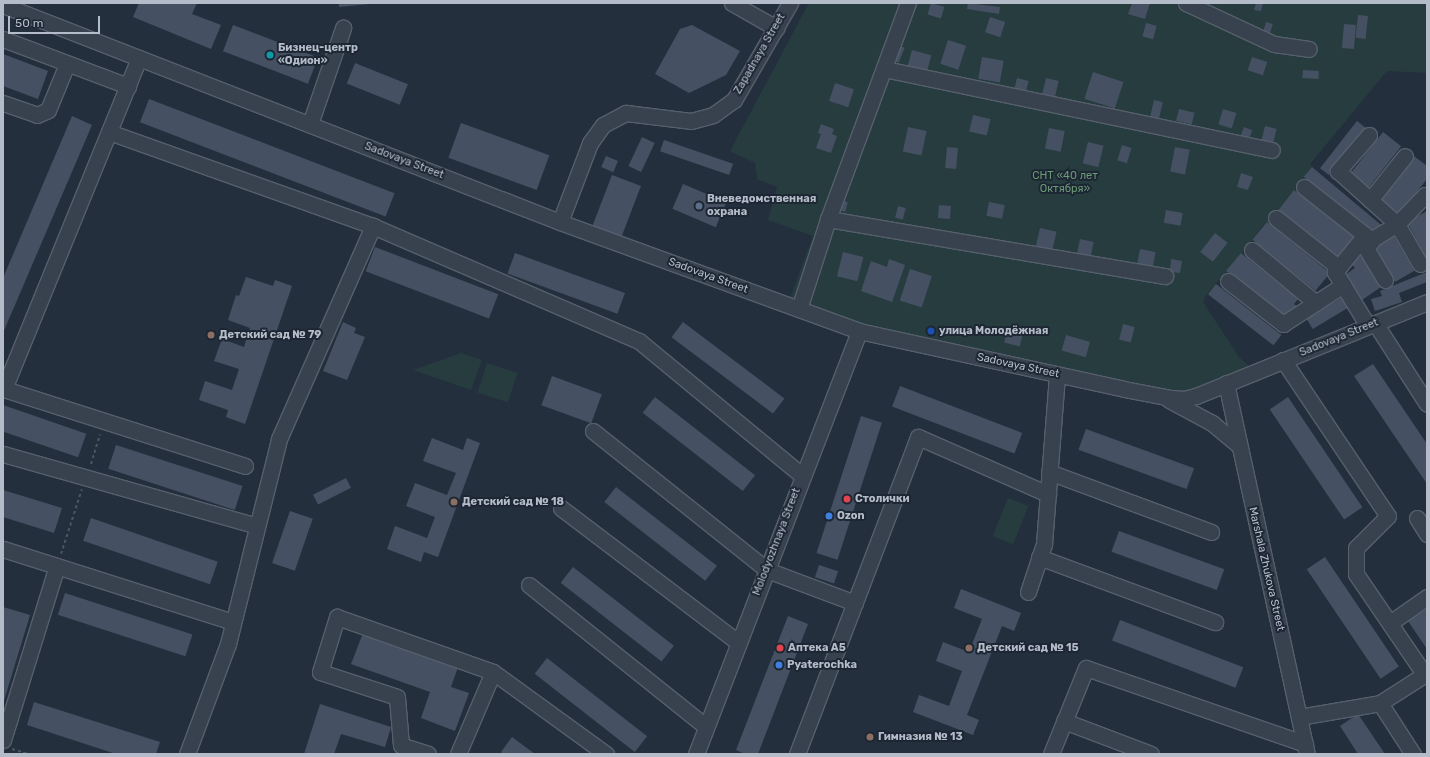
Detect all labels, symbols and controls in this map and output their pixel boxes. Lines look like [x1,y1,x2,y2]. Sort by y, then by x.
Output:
scale bar [10,8,102,34]
street label: Zapadnaya Street [732,11,788,97]
text: 50 m [15,16,43,30]
place label: Бизнец-центр «Одион» [278,42,358,68]
marker: Бизнец-центр «Одион» [265,50,275,60]
street label: Sadovaya Street [363,140,445,182]
park label: СНТ «40 лет Октября» [1032,170,1098,196]
place label: Вневедомственная охрана [707,193,816,219]
marker: Вневедомственная охрана [694,201,704,211]
street label: Sadovaya Street [666,255,750,297]
street label: Sadovaya Street [1298,316,1380,360]
place label: улица Молодёжная [939,324,1048,338]
marker: улица Молодёжная [926,326,936,336]
place label: Детский сад № 79 [219,328,321,342]
marker: Детский сад № 79 [206,330,216,340]
street label: Sadovaya Street [976,351,1060,381]
street label: Molodyozhnaya Street [750,486,804,598]
place label: Столички [855,492,910,506]
marker: Столички [842,494,852,504]
place label: Детский сад № 18 [462,495,564,509]
marker: Детский сад № 18 [449,497,459,507]
street label: Marshala Zhukova Street [1245,506,1287,632]
place label: Ozon [837,509,865,523]
marker: Ozon [824,511,834,521]
place label: Аптека A5 [788,641,846,655]
place label: Детский сад № 15 [977,641,1079,655]
marker: Аптека A5 [775,643,785,653]
marker: Детский сад № 15 [964,643,974,653]
place label: Pyaterochka [787,658,857,672]
marker: Pyaterochka [774,660,784,670]
place label: Гимназия № 13 [878,730,963,744]
marker: Гимназия № 13 [865,732,875,742]

